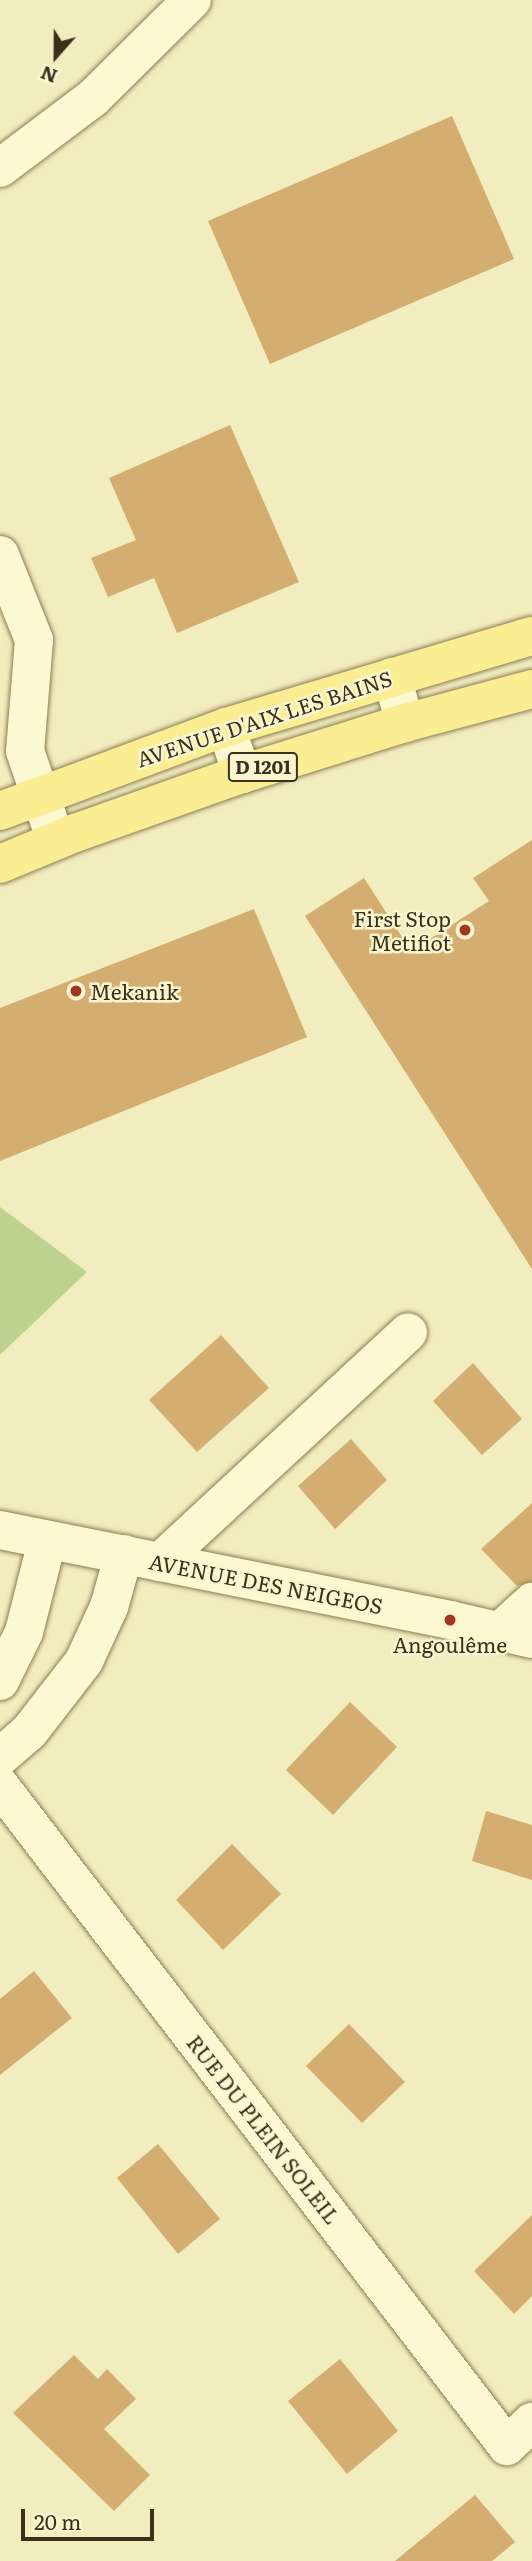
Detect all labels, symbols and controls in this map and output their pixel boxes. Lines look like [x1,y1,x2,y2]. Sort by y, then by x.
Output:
north arrow [21,21,91,91]
text: N [36,60,61,92]
street label: AVENUE D'AIX LES BAINS [133,665,395,771]
road number: D 1201 [226,752,300,782]
place label: First Stop Metifiot [354,905,451,955]
marker: First Stop Metifiot [457,922,473,938]
place label: Mekanik [90,978,179,1004]
marker: Mekanik [68,983,84,999]
street label: AVENUE DES NEIGEOS [147,1548,385,1618]
marker: Angoulême [442,1612,458,1628]
place label: Angoulême [393,1631,507,1657]
street label: RUE DU PLEIN SOLEIL [182,2030,346,2228]
scale bar [24,2494,158,2538]
text: 20 m [34,2505,81,2536]

